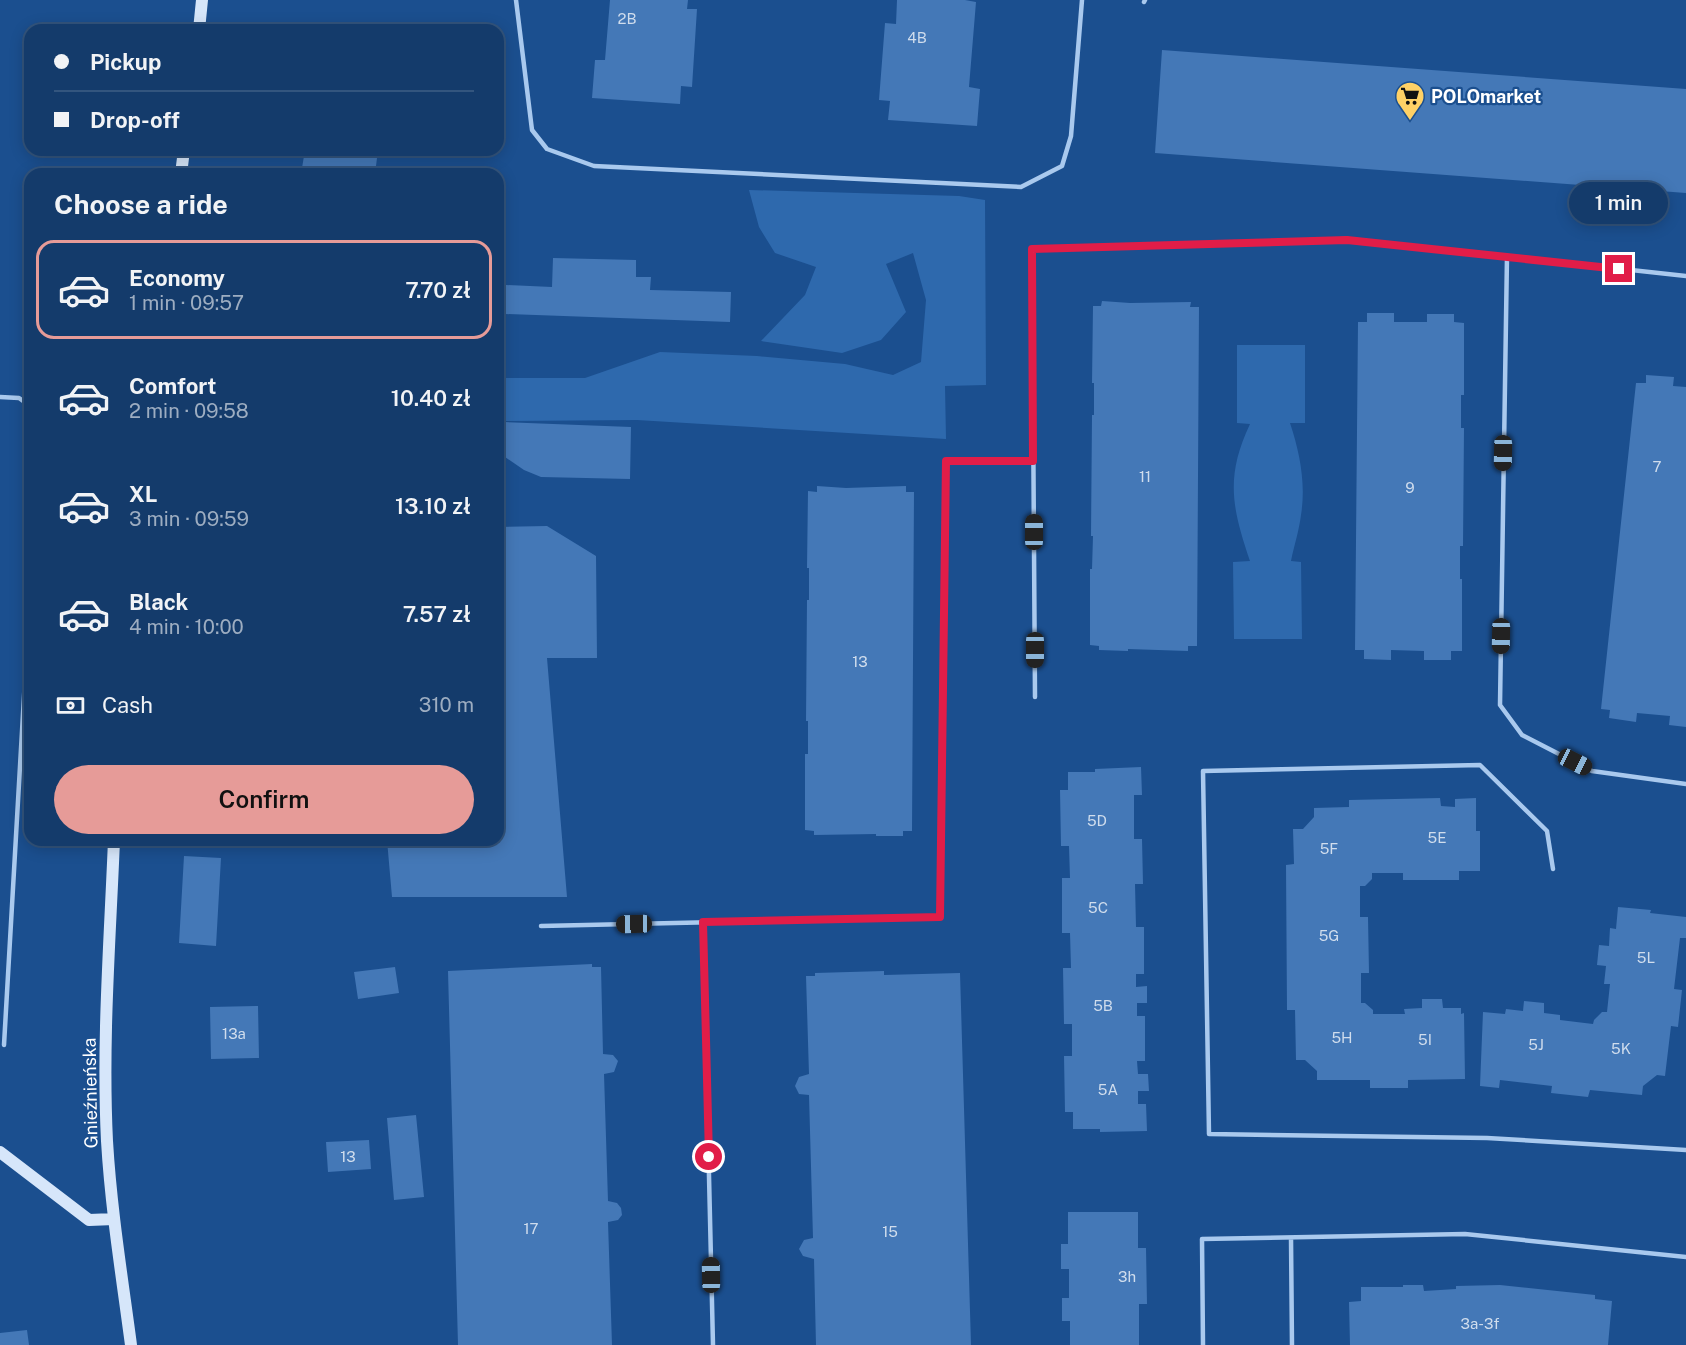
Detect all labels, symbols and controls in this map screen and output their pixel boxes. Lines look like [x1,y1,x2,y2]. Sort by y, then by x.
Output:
house number: 2B [618,10,637,27]
house number: 4B [907,29,927,46]
text: Pickup [90,49,161,75]
supermarket icon: POLOmarket [1394,80,1426,122]
place label: POLOmarket [1431,86,1541,107]
text: Drop-off [90,107,180,133]
callout: 1 min [1570,182,1668,224]
text: Choose a ride [54,188,228,220]
text: 1 min [1595,191,1642,215]
route end [1605,255,1632,282]
icon: car [57,263,111,317]
text: Economy [129,265,225,291]
text: 7.70 zł [405,277,471,303]
text: 1 min · 09:57 [129,291,244,315]
icon: car [57,371,111,425]
text: Comfort [129,373,216,399]
text: 10.40 zł [391,385,471,411]
text: 2 min · 09:58 [129,399,249,423]
car [1494,435,1512,471]
house number: 7 [1652,458,1662,475]
house number: 11 [1139,468,1151,485]
icon: car [57,479,111,533]
house number: 9 [1405,479,1415,496]
text: XL [129,481,157,507]
text: 13.10 zł [395,493,471,519]
text: 3 min · 09:59 [129,507,249,531]
car [1025,514,1043,550]
icon: car [57,587,111,641]
text: Black [129,589,188,615]
text: 7.57 zł [403,601,471,627]
text: 4 min · 10:00 [129,615,244,639]
car [1492,618,1510,654]
car [1026,632,1044,668]
house number: 13 [852,653,868,670]
icon: cash [54,689,87,722]
text: Cash [102,692,153,718]
text: 310 m [419,693,474,717]
car [1555,746,1595,778]
button: Confirm [54,765,474,834]
house number: 5D [1087,812,1107,829]
house number: 5E [1428,829,1446,846]
house number: 5F [1320,840,1338,857]
house number: 5C [1088,899,1108,916]
car [616,915,652,933]
house number: 5G [1319,927,1339,944]
house number: 5L [1637,949,1655,966]
house number: 5B [1093,997,1113,1014]
house number: 13a [222,1025,246,1042]
house number: 5H [1331,1029,1353,1046]
house number: 5I [1418,1031,1432,1048]
house number: 5J [1528,1036,1544,1053]
street label: Gnieźnieńska [79,1037,101,1149]
house number: 5K [1611,1040,1631,1057]
house number: 5A [1098,1081,1118,1098]
route start [695,1143,722,1170]
house number: 13 [340,1148,356,1165]
house number: 17 [523,1220,539,1237]
house number: 15 [882,1223,898,1240]
car [702,1257,720,1293]
house number: 3h [1118,1268,1136,1285]
house number: 3a-3f [1461,1315,1499,1332]

